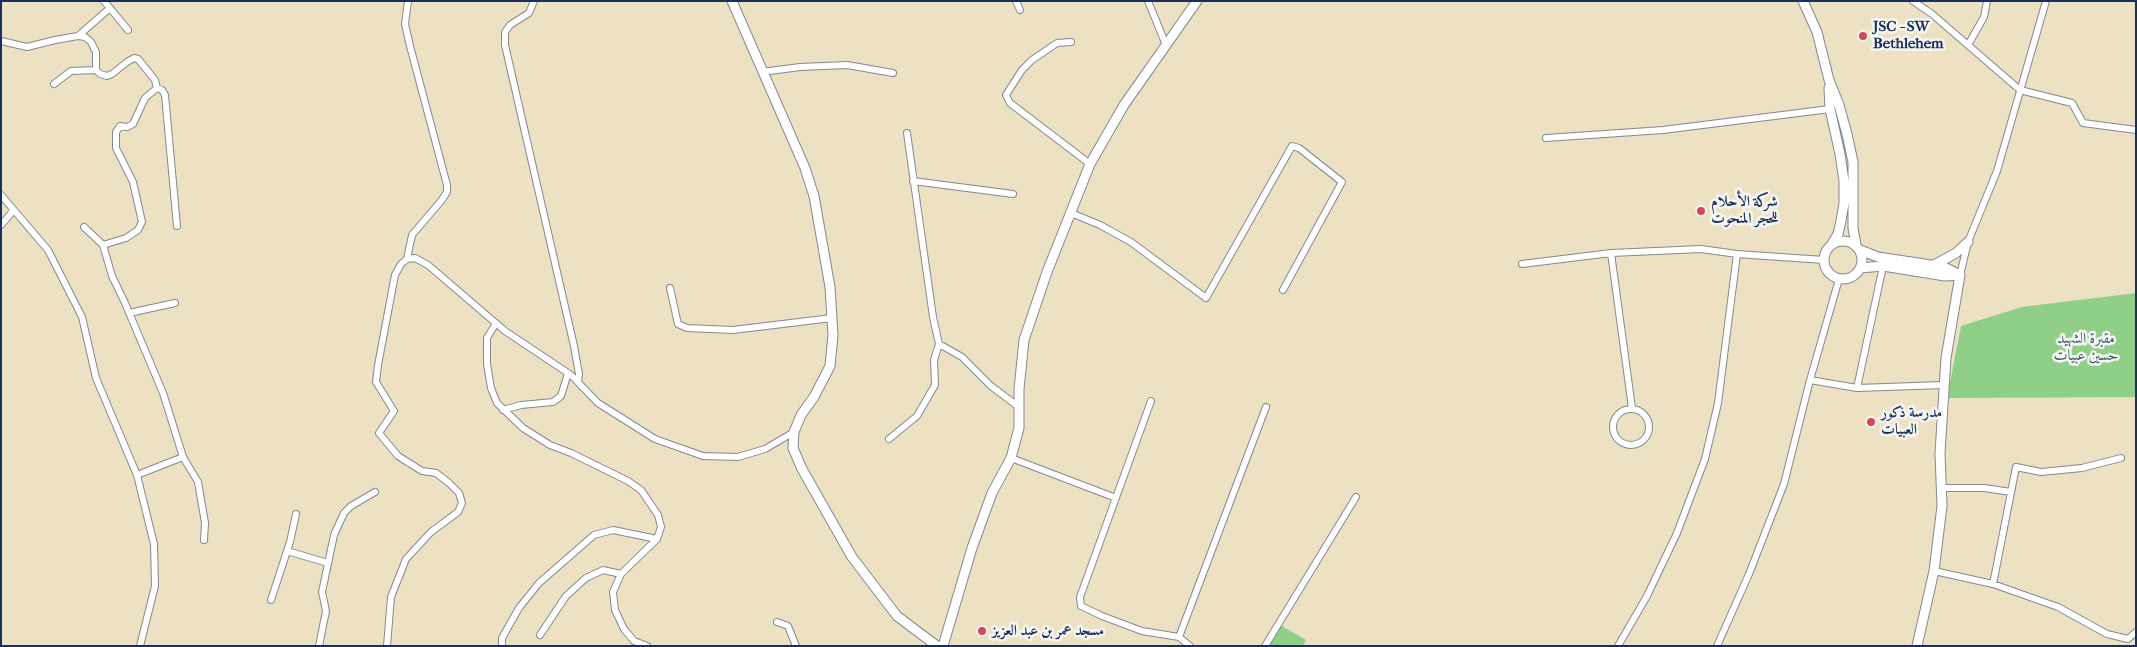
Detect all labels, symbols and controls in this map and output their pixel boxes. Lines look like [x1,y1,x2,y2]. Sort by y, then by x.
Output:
place label: JSC - SW Bethlehem [1873,18,1944,53]
marker: JSC - SW Bethlehem [1857,30,1869,42]
place label: شركة الأحلام للحجر المنحوت [1711,193,1778,228]
marker: شركة الأحلام للحجر المنحوت [1695,205,1707,217]
park label: مقبرة الشهيد حسين عبيات [2054,330,2118,365]
place label: مدرسة ذكور العبيات [1881,404,1942,439]
marker: مدرسة ذكور العبيات [1865,416,1877,428]
place label: مسجد عمر بن عبد العزيز [992,622,1104,640]
marker: مسجد عمر بن عبد العزيز [976,625,988,637]

